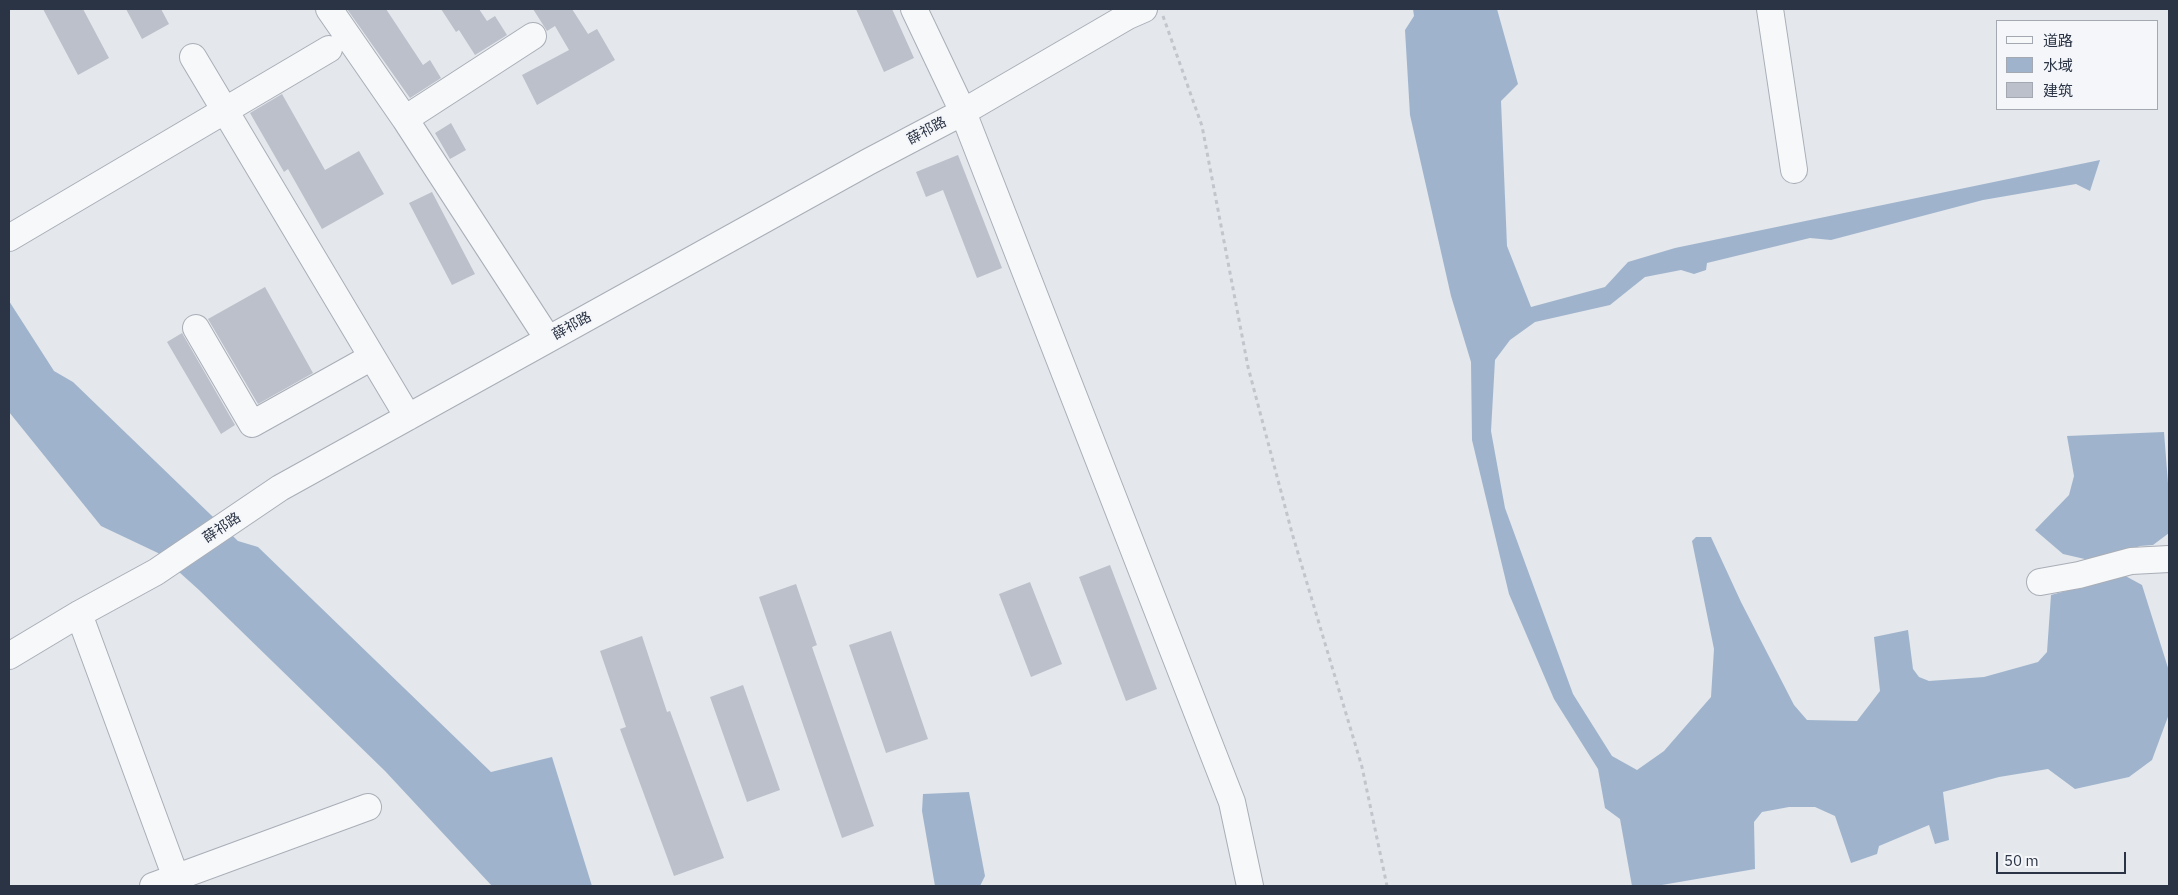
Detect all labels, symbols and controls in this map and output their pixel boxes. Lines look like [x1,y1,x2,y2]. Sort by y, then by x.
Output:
legend [1996,20,2158,110]
text: 道路 [2043,31,2073,50]
text: 水域 [2043,56,2073,75]
text: 建筑 [2043,81,2073,100]
street label: 薛祁路 [905,114,949,148]
street label: 薛祁路 [550,308,594,344]
street label: 薛祁路 [200,509,244,547]
scale bar [1998,842,2128,874]
text: 50 m [2004,851,2039,870]

